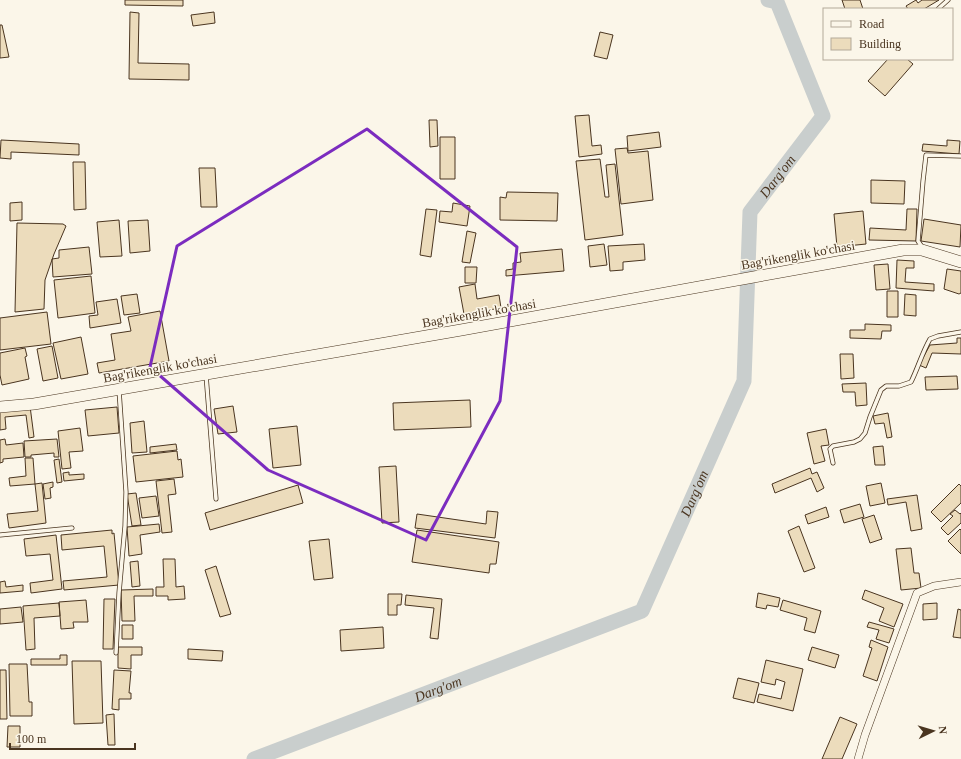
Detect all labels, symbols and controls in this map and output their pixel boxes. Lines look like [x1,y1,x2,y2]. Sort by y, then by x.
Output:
legend [823,8,953,60]
text: Road [859,17,884,31]
text: Building [859,37,901,51]
water label: Darg'om [756,152,798,201]
street label: Bag'rikenglik ko'chasi [740,238,857,272]
street label: Bag'rikenglik ko'chasi [421,296,538,330]
street label: Bag'rikenglik ko'chasi [102,351,219,385]
water label: Darg'om [677,468,711,520]
water label: Darg'om [411,673,464,705]
north arrow [913,711,953,751]
scale bar [10,725,135,751]
text: N [937,726,949,735]
text: 100 m [16,732,47,746]

